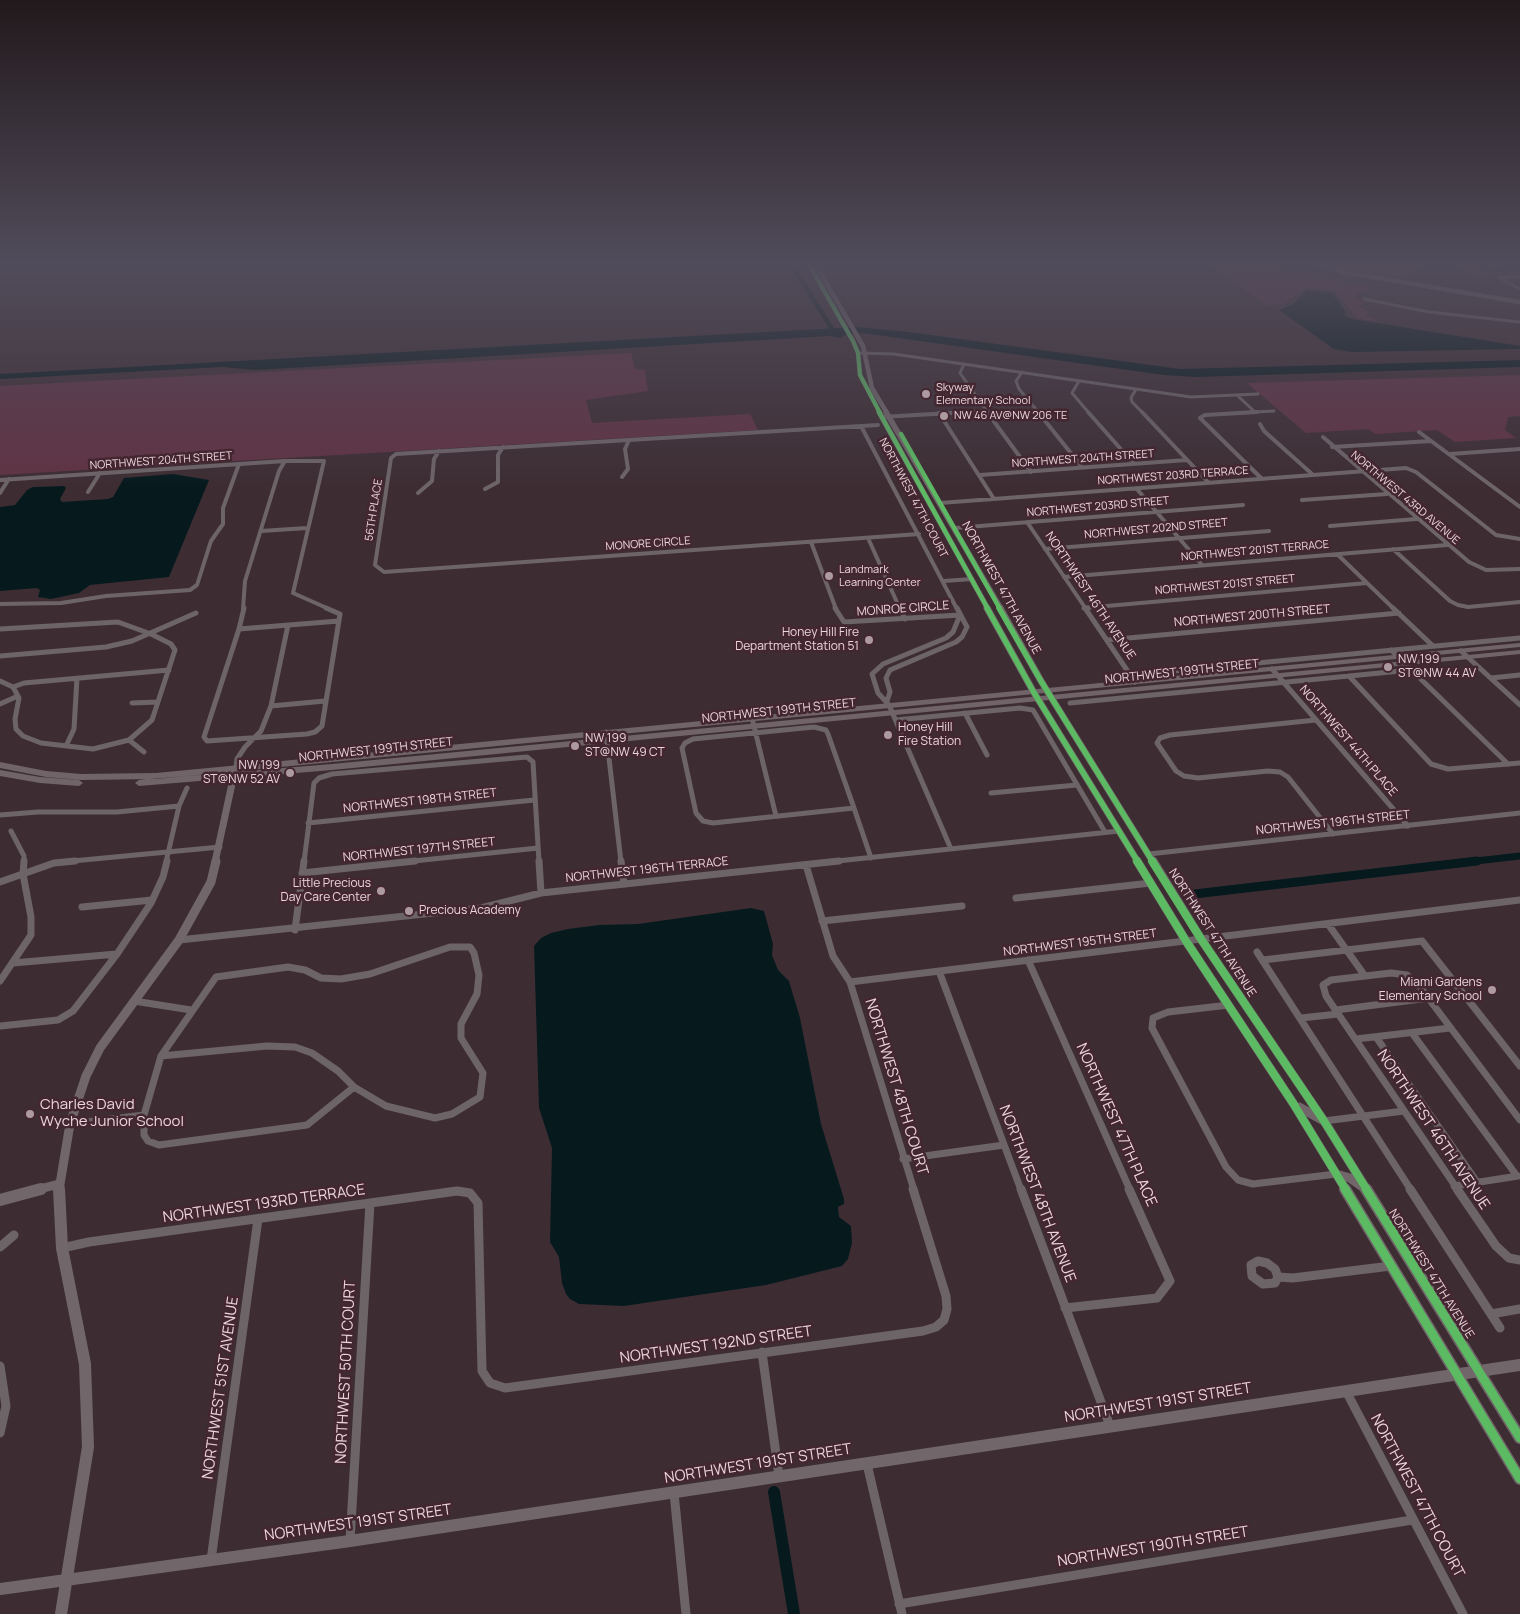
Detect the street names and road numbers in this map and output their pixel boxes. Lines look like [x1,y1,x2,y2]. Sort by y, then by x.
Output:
street label: NORTHWEST 47TH COURT [876,436,950,560]
street label: NORTHWEST 204TH STREET [1011,447,1155,471]
street label: NORTHWEST 204TH STREET [89,449,233,473]
street label: NORTHWEST 43RD AVENUE [1348,449,1462,547]
street label: NORTHWEST 203RD TERRACE [1097,464,1249,488]
street label: 56TH PLACE [363,478,385,542]
street label: NORTHWEST 203RD STREET [1026,494,1170,520]
street label: NORTHWEST 202ND STREET [1084,516,1228,542]
street label: NORTHWEST 47TH AVENUE [958,519,1044,657]
street label: NORTHWEST 46TH AVENUE [1042,529,1138,663]
street label: MONORE CIRCLE [605,534,691,554]
street label: NORTHWEST 201ST TERRACE [1180,538,1330,564]
street label: NORTHWEST 201ST STREET [1154,572,1296,598]
street label: MONROE CIRCLE [856,599,950,619]
street label: NORTHWEST 200TH STREET [1173,602,1331,630]
street label: NORTHWEST 199TH STREET [1104,657,1260,687]
street label: NORTHWEST 44TH PLACE [1296,683,1400,799]
street label: NORTHWEST 199TH STREET [701,696,857,726]
street label: NORTHWEST 199TH STREET [298,735,454,765]
street label: NORTHWEST 198TH STREET [342,786,498,816]
street label: NORTHWEST 196TH STREET [1255,808,1411,838]
street label: NORTHWEST 197TH STREET [342,835,496,865]
street label: NORTHWEST 196TH TERRACE [565,854,729,886]
street label: NORTHWEST 47TH AVENUE [1165,866,1259,1000]
street label: NORTHWEST 195TH STREET [1003,926,1157,960]
street label: NORTHWEST 48TH COURT [861,997,931,1177]
street label: NORTHWEST 47TH PLACE [1072,1041,1160,1209]
street label: NORTHWEST 46TH AVENUE [1373,1047,1493,1213]
street label: NORTHWEST 48TH AVENUE [995,1103,1079,1285]
street label: NORTHWEST 193RD TERRACE [162,1181,366,1227]
street label: NORTHWEST 47TH AVENUE [1385,1207,1477,1341]
street label: NORTHWEST 50TH COURT [332,1280,360,1464]
street label: NORTHWEST 51ST AVENUE [199,1296,243,1480]
street label: NORTHWEST 192ND STREET [619,1323,813,1367]
street label: NORTHWEST 191ST STREET [1063,1379,1253,1427]
street label: NORTHWEST 47TH COURT [1366,1411,1468,1581]
street label: NORTHWEST 191ST STREET [663,1440,853,1488]
street label: NORTHWEST 191ST STREET [263,1501,453,1545]
street label: NORTHWEST 190TH STREET [1056,1523,1250,1571]

